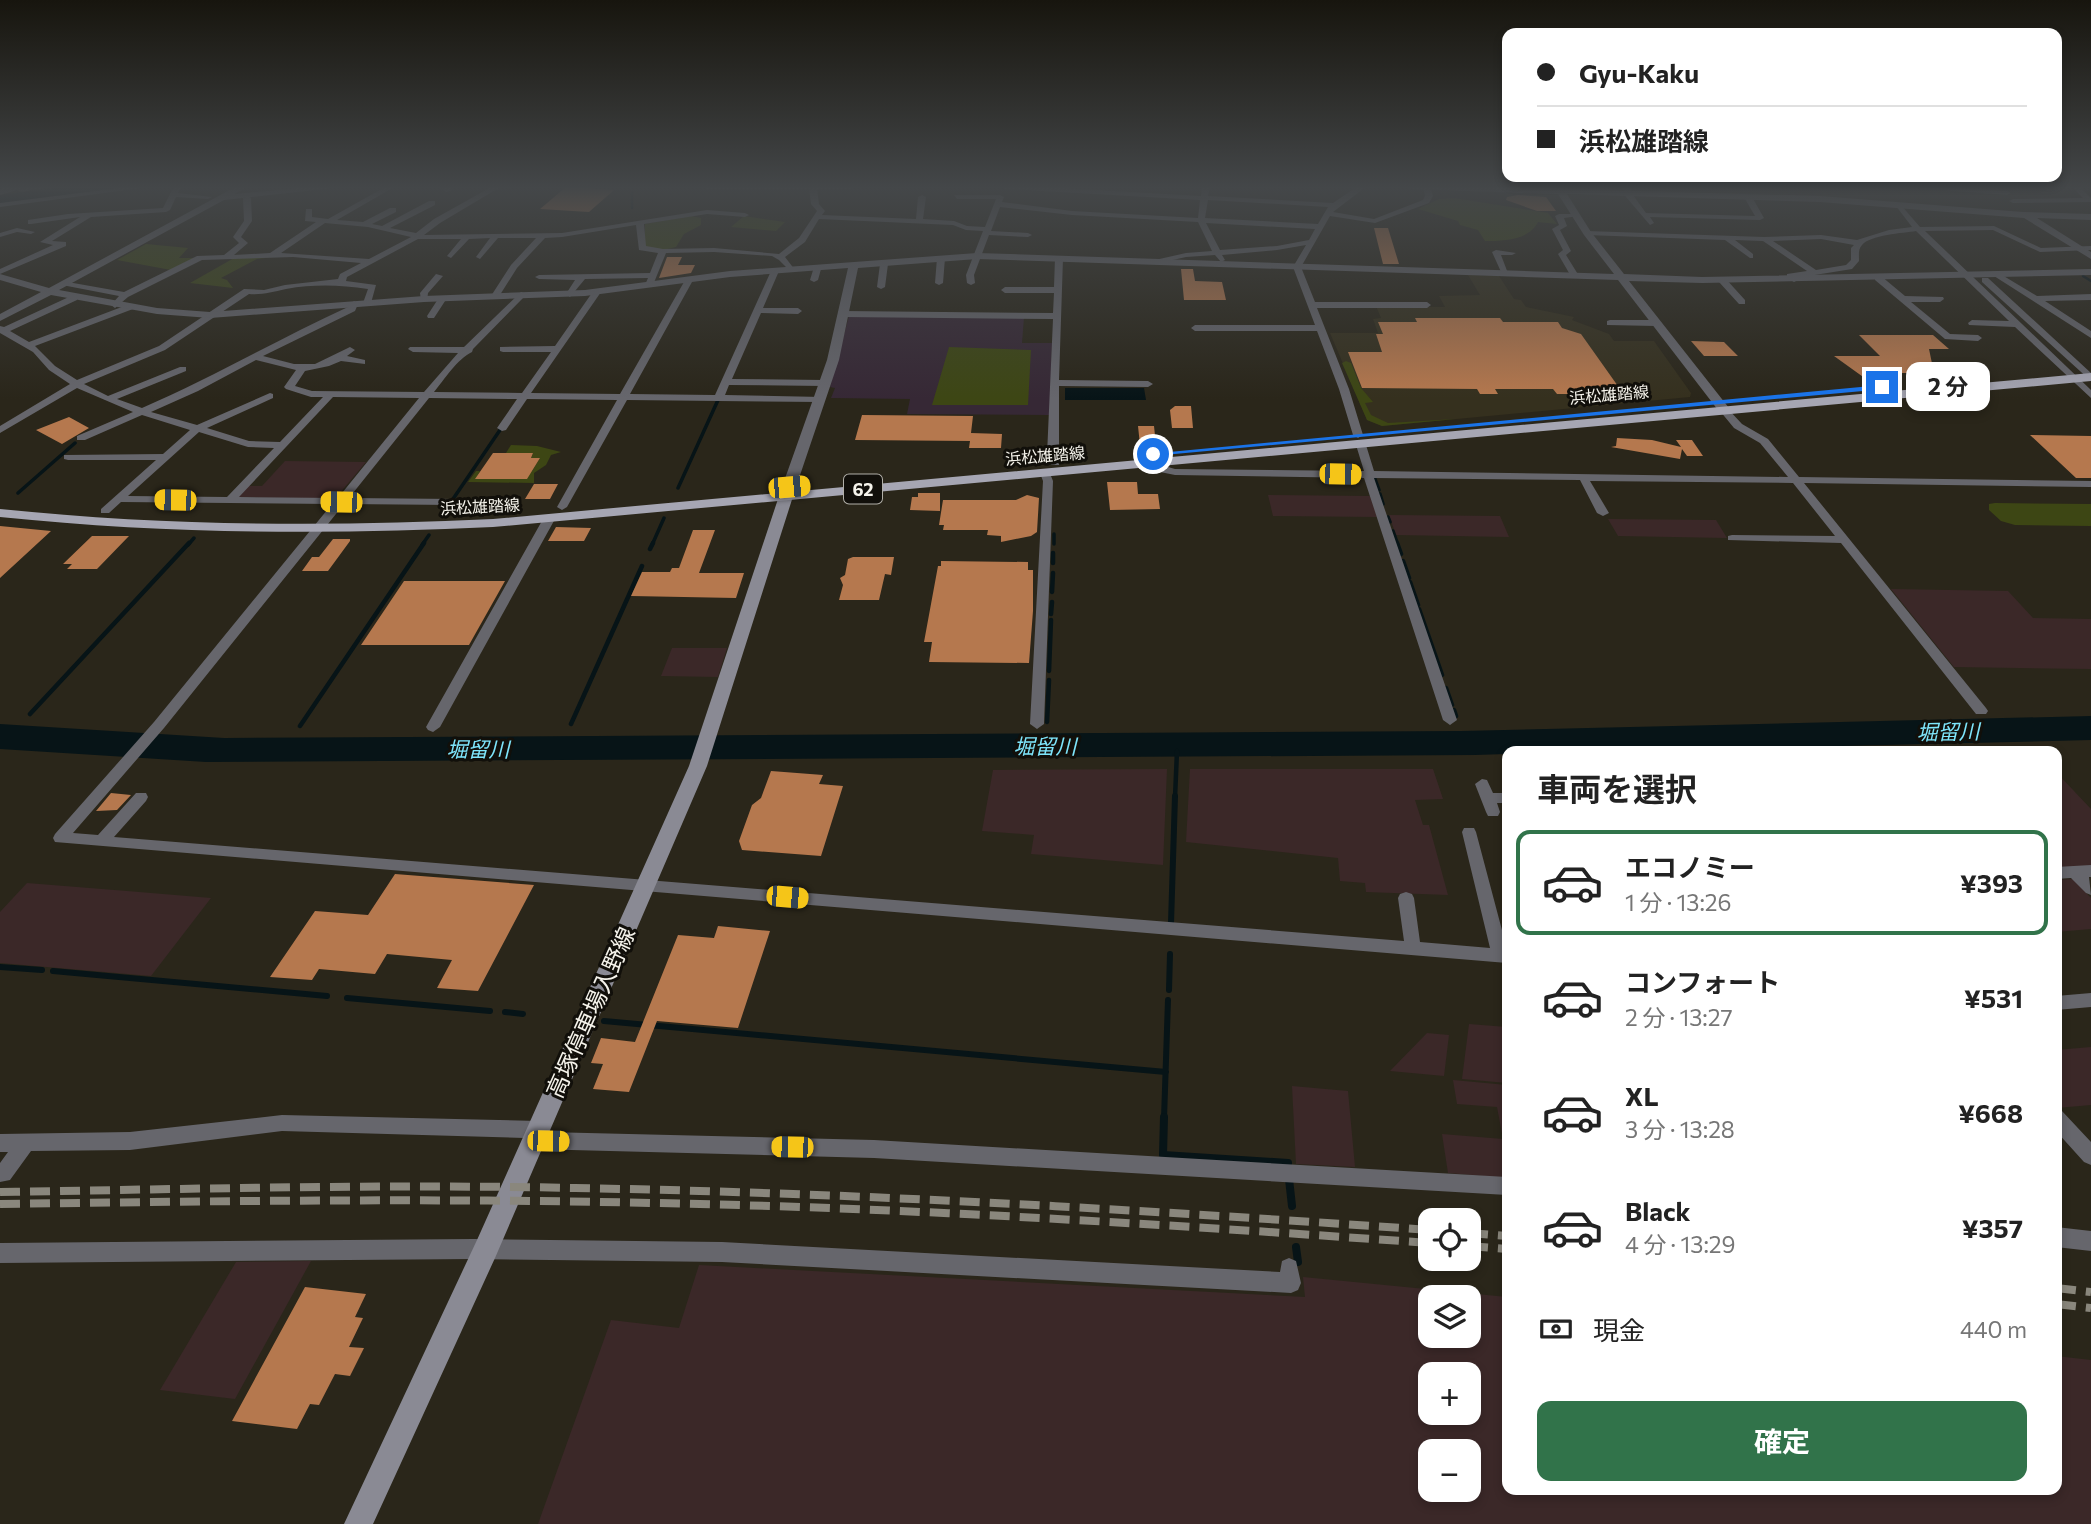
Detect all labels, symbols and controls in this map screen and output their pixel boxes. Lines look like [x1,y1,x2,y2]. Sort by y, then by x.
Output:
text: Gyu-Kaku [1579,57,1699,88]
text: 浜松雄踏線 [1579,125,1709,156]
callout: 2 分 [1906,362,1990,412]
route end [1866,371,1898,403]
text: 2 分 [1928,372,1968,400]
street label: 浜松雄踏線 [1568,381,1650,407]
route start [1137,438,1169,470]
street label: 浜松雄踏線 [1004,442,1086,468]
car [1319,463,1362,485]
car [768,475,811,499]
road number: 62 [844,475,882,504]
car [154,489,197,511]
car [320,491,363,513]
street label: 浜松雄踏線 [440,494,520,518]
water label: 堀留川 [1916,718,1982,744]
water label: 堀留川 [1014,733,1078,758]
water label: 堀留川 [447,736,511,761]
text: 車両を選択 [1537,768,1697,808]
icon: car [1541,851,1604,914]
text: エコノミー [1625,851,1755,882]
text: ¥393 [1960,867,2023,898]
car [766,885,809,909]
text: 1 分 · 13:26 [1625,888,1732,916]
street label: 高塚停車場入野線 [540,922,640,1102]
icon: car [1541,966,1604,1029]
text: コンフォート [1625,966,1780,997]
text: ¥531 [1964,982,2023,1013]
text: 2 分 · 13:27 [1625,1003,1733,1031]
text: XL [1625,1080,1659,1111]
icon: car [1541,1081,1604,1144]
text: ¥668 [1958,1097,2023,1128]
text: 3 分 · 13:28 [1625,1115,1735,1143]
car [527,1130,570,1152]
car [771,1136,814,1158]
text: Black [1625,1195,1691,1226]
icon: car [1541,1196,1604,1259]
map controls [1418,1208,1481,1502]
button: locate [1418,1208,1481,1271]
text: ¥357 [1962,1212,2023,1243]
text: 4 分 · 13:29 [1625,1230,1735,1258]
button: layers [1418,1285,1481,1348]
icon: cash [1537,1310,1575,1348]
text: 現金 [1593,1314,1645,1345]
text: 440 m [1960,1315,2027,1343]
button: + [1418,1362,1481,1425]
button: 確定 [1537,1401,2027,1481]
button: − [1418,1439,1481,1502]

